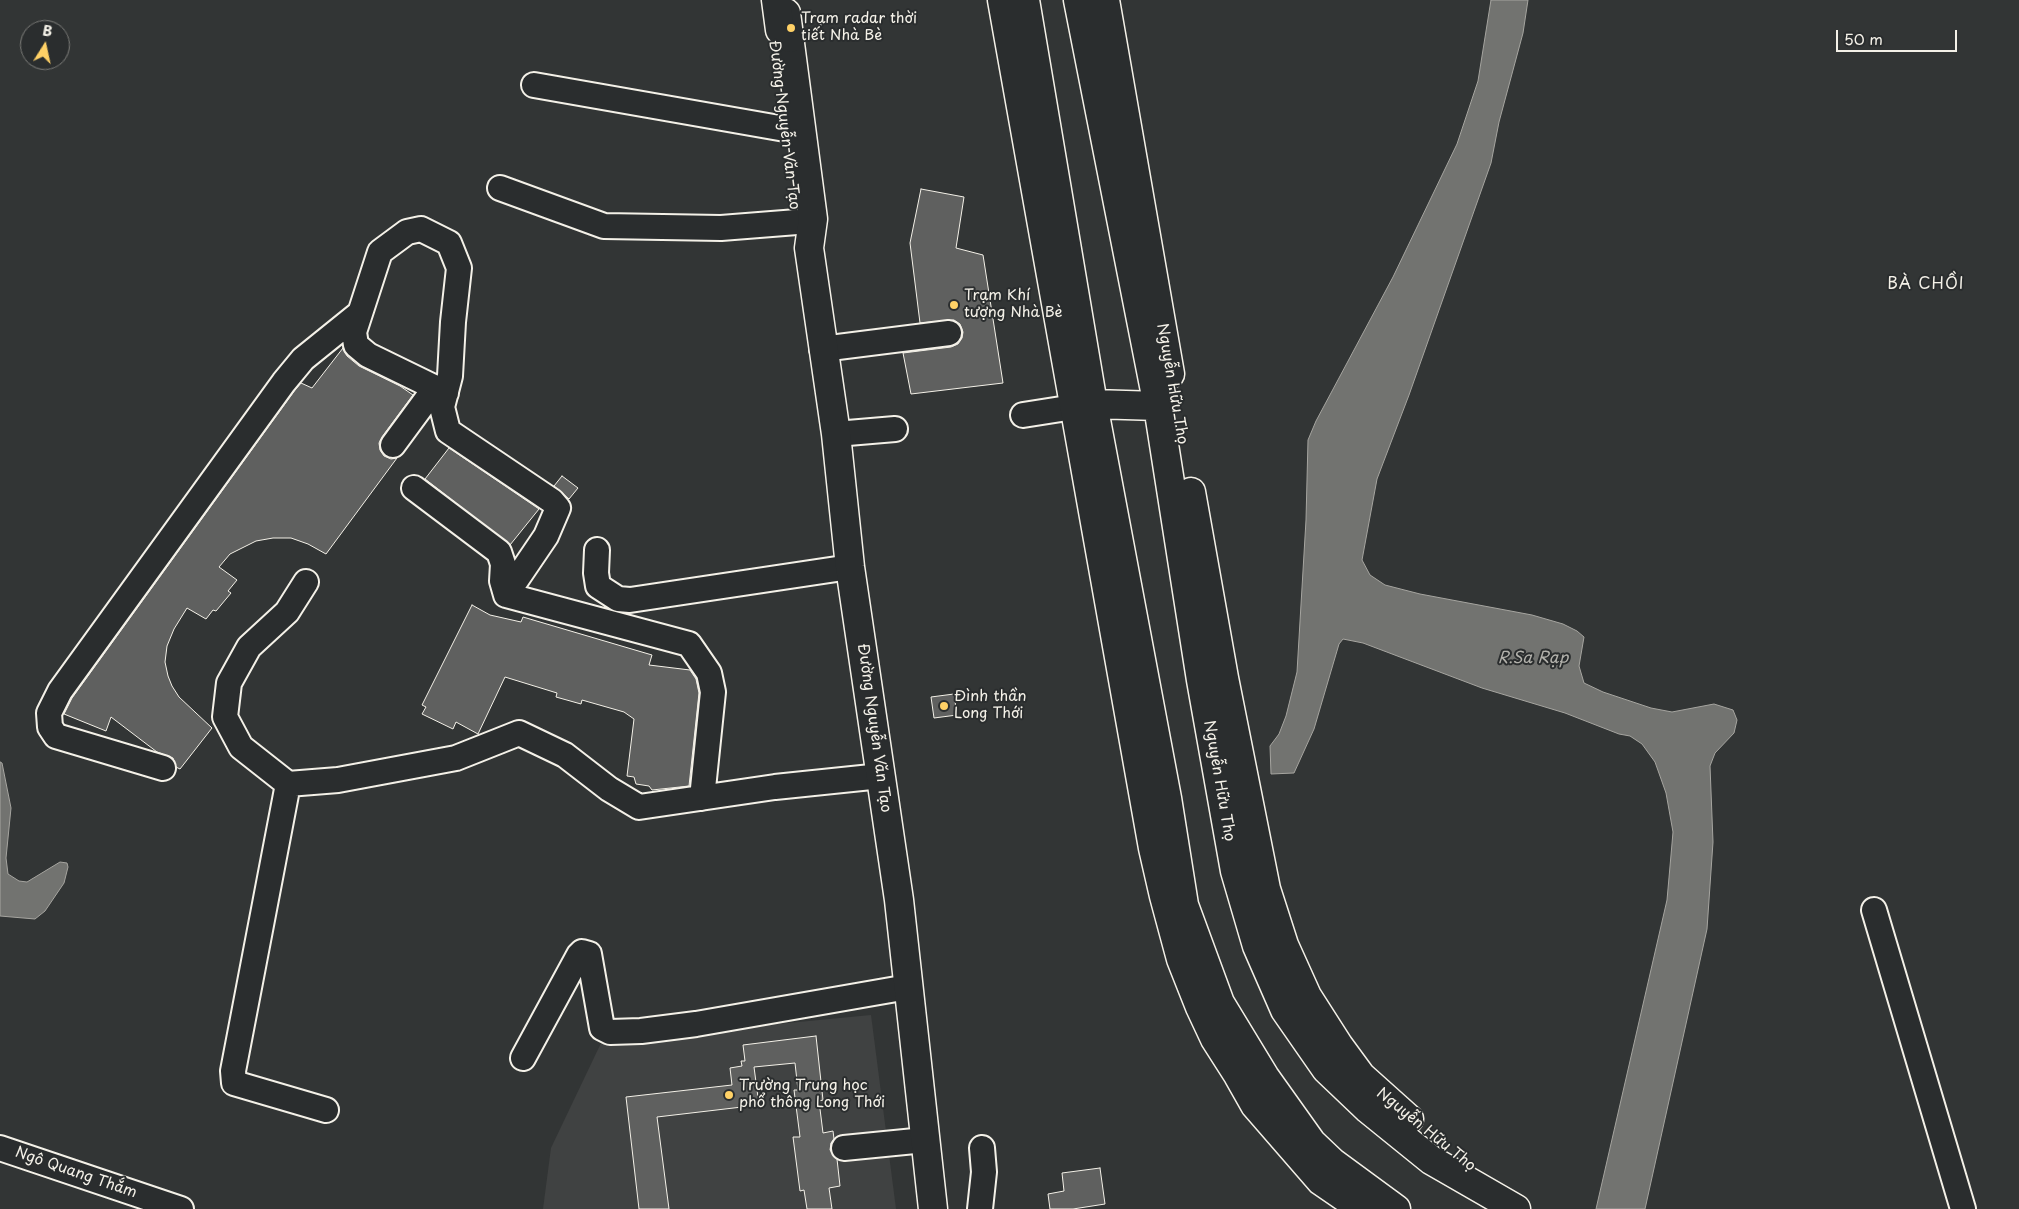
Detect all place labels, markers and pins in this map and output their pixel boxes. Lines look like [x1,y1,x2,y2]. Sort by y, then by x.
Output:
place label: Trạm radar thời tiết Nhà Bè [801,10,917,45]
marker: Trạm radar thời tiết Nhà Bè [785,22,797,34]
place label: Trạm Khí tượng Nhà Bè [964,287,1063,322]
marker: Trạm Khí tượng Nhà Bè [948,299,960,311]
place label: Đình thần Long Thới [954,688,1027,723]
marker: Đình thần Long Thới [938,700,950,712]
place label: Trường Trung học phổ thông Long Thới [739,1077,885,1112]
marker: Trường Trung học phổ thông Long Thới [723,1089,735,1101]

